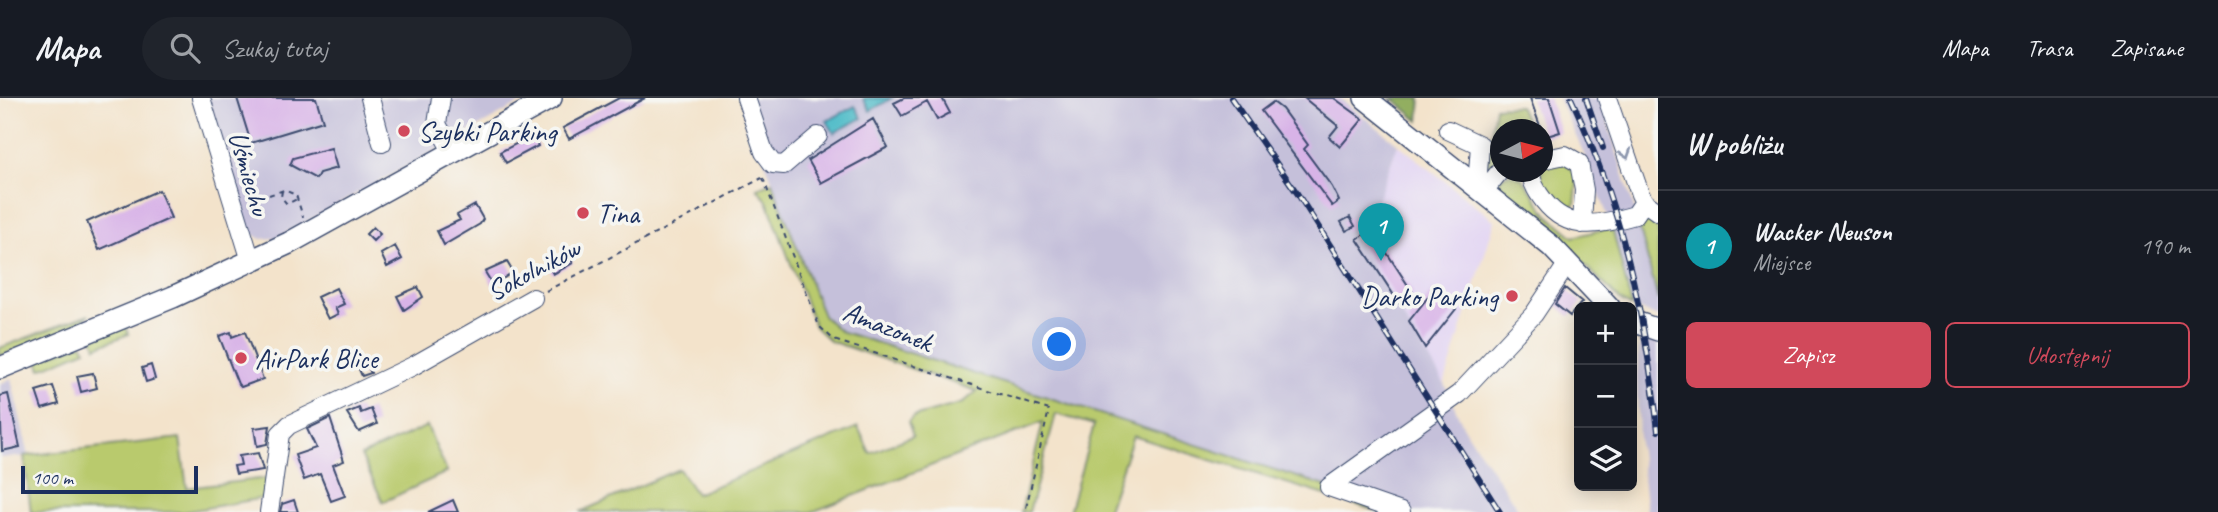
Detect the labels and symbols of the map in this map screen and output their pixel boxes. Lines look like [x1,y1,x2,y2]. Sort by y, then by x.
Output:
place label: Szybki Parking [418,114,558,149]
north arrow [1490,119,1553,182]
marker: Szybki Parking [396,123,412,139]
street label: Uśmiechu [221,127,279,221]
one-way arrow [1618,147,1632,159]
place label: Tina [597,196,641,231]
pin: 1 [1358,203,1404,261]
marker: Tina [575,205,591,221]
street label: Sokolników [481,229,588,308]
place label: Darko Parking [1361,279,1500,314]
marker: Darko Parking [1504,288,1520,304]
street label: Amazonek [838,294,940,360]
your location [1042,327,1076,361]
place label: AirPark Blice [255,341,379,376]
marker: AirPark Blice [233,350,249,366]
scale bar [21,463,198,495]

